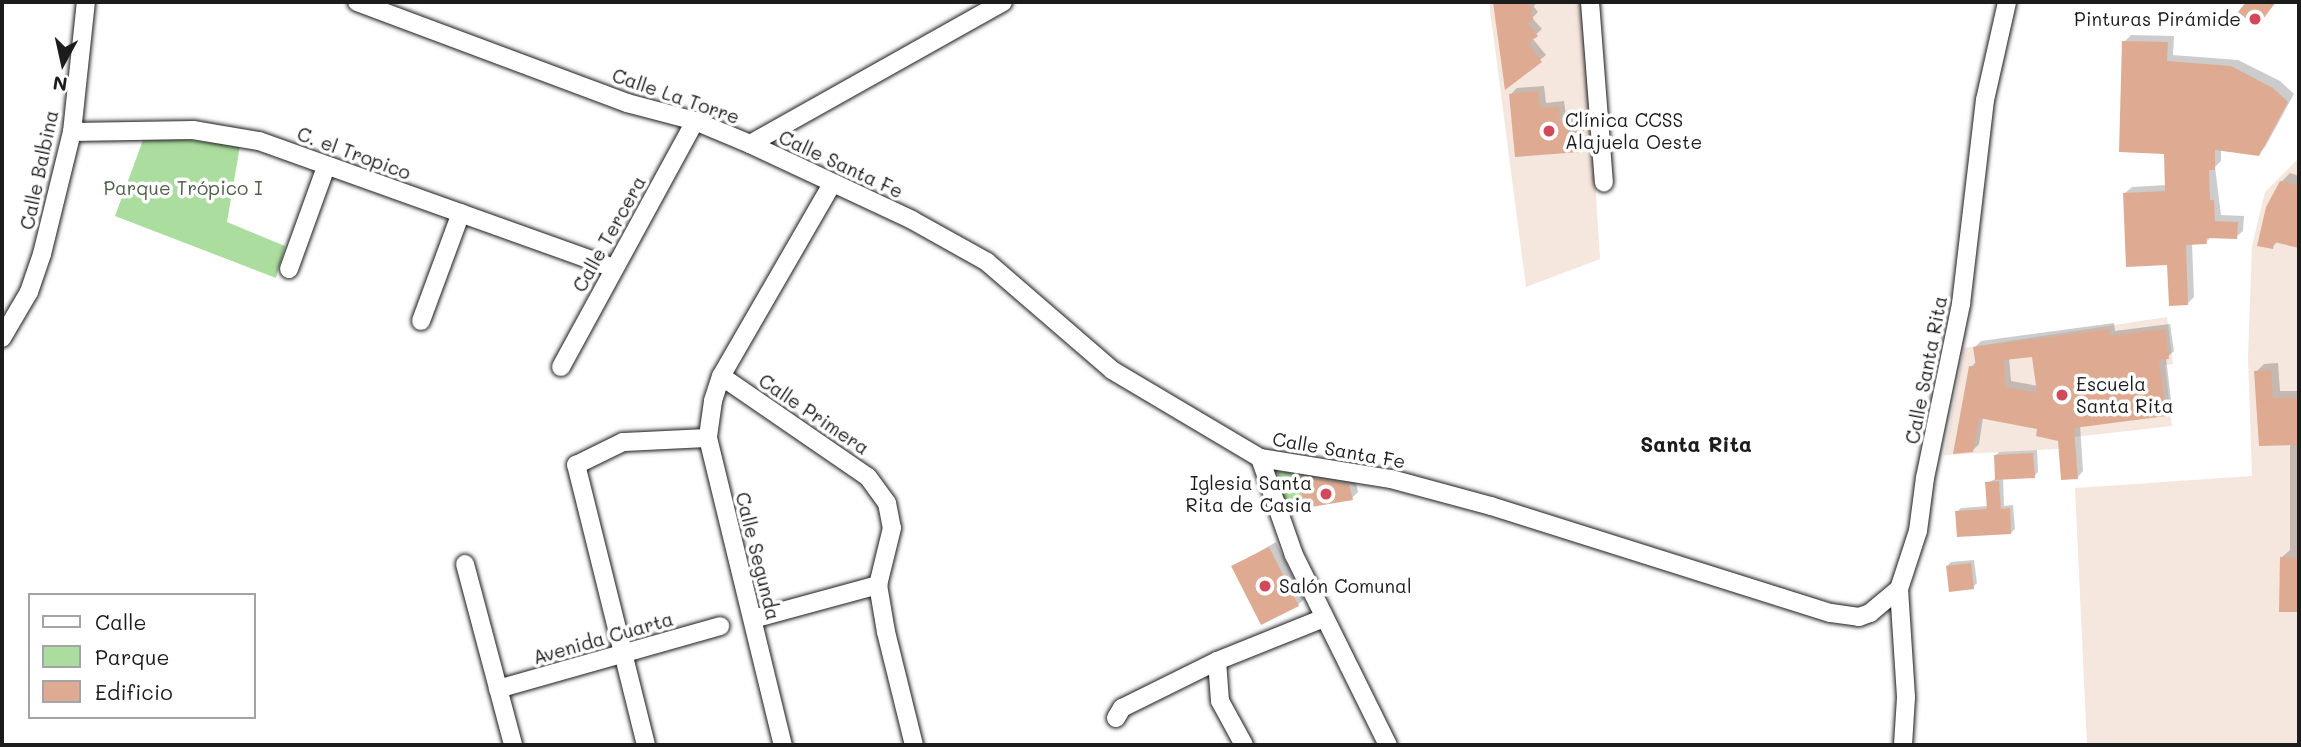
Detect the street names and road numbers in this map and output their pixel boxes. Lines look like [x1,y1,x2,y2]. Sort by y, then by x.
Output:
street label: Calle La Torre [609,64,743,128]
street label: Calle Balbina [15,108,63,232]
street label: C. el Tropico [294,122,414,184]
street label: Calle Santa Fe [775,125,907,203]
street label: Calle Tercera [568,172,650,296]
street label: Calle Santa Rita [1900,294,1952,446]
street label: Calle Primera [755,369,873,459]
street label: Calle Santa Fe [1271,427,1407,473]
street label: Calle Segunda [731,490,785,622]
street label: Avenida Cuarta [530,607,676,669]

